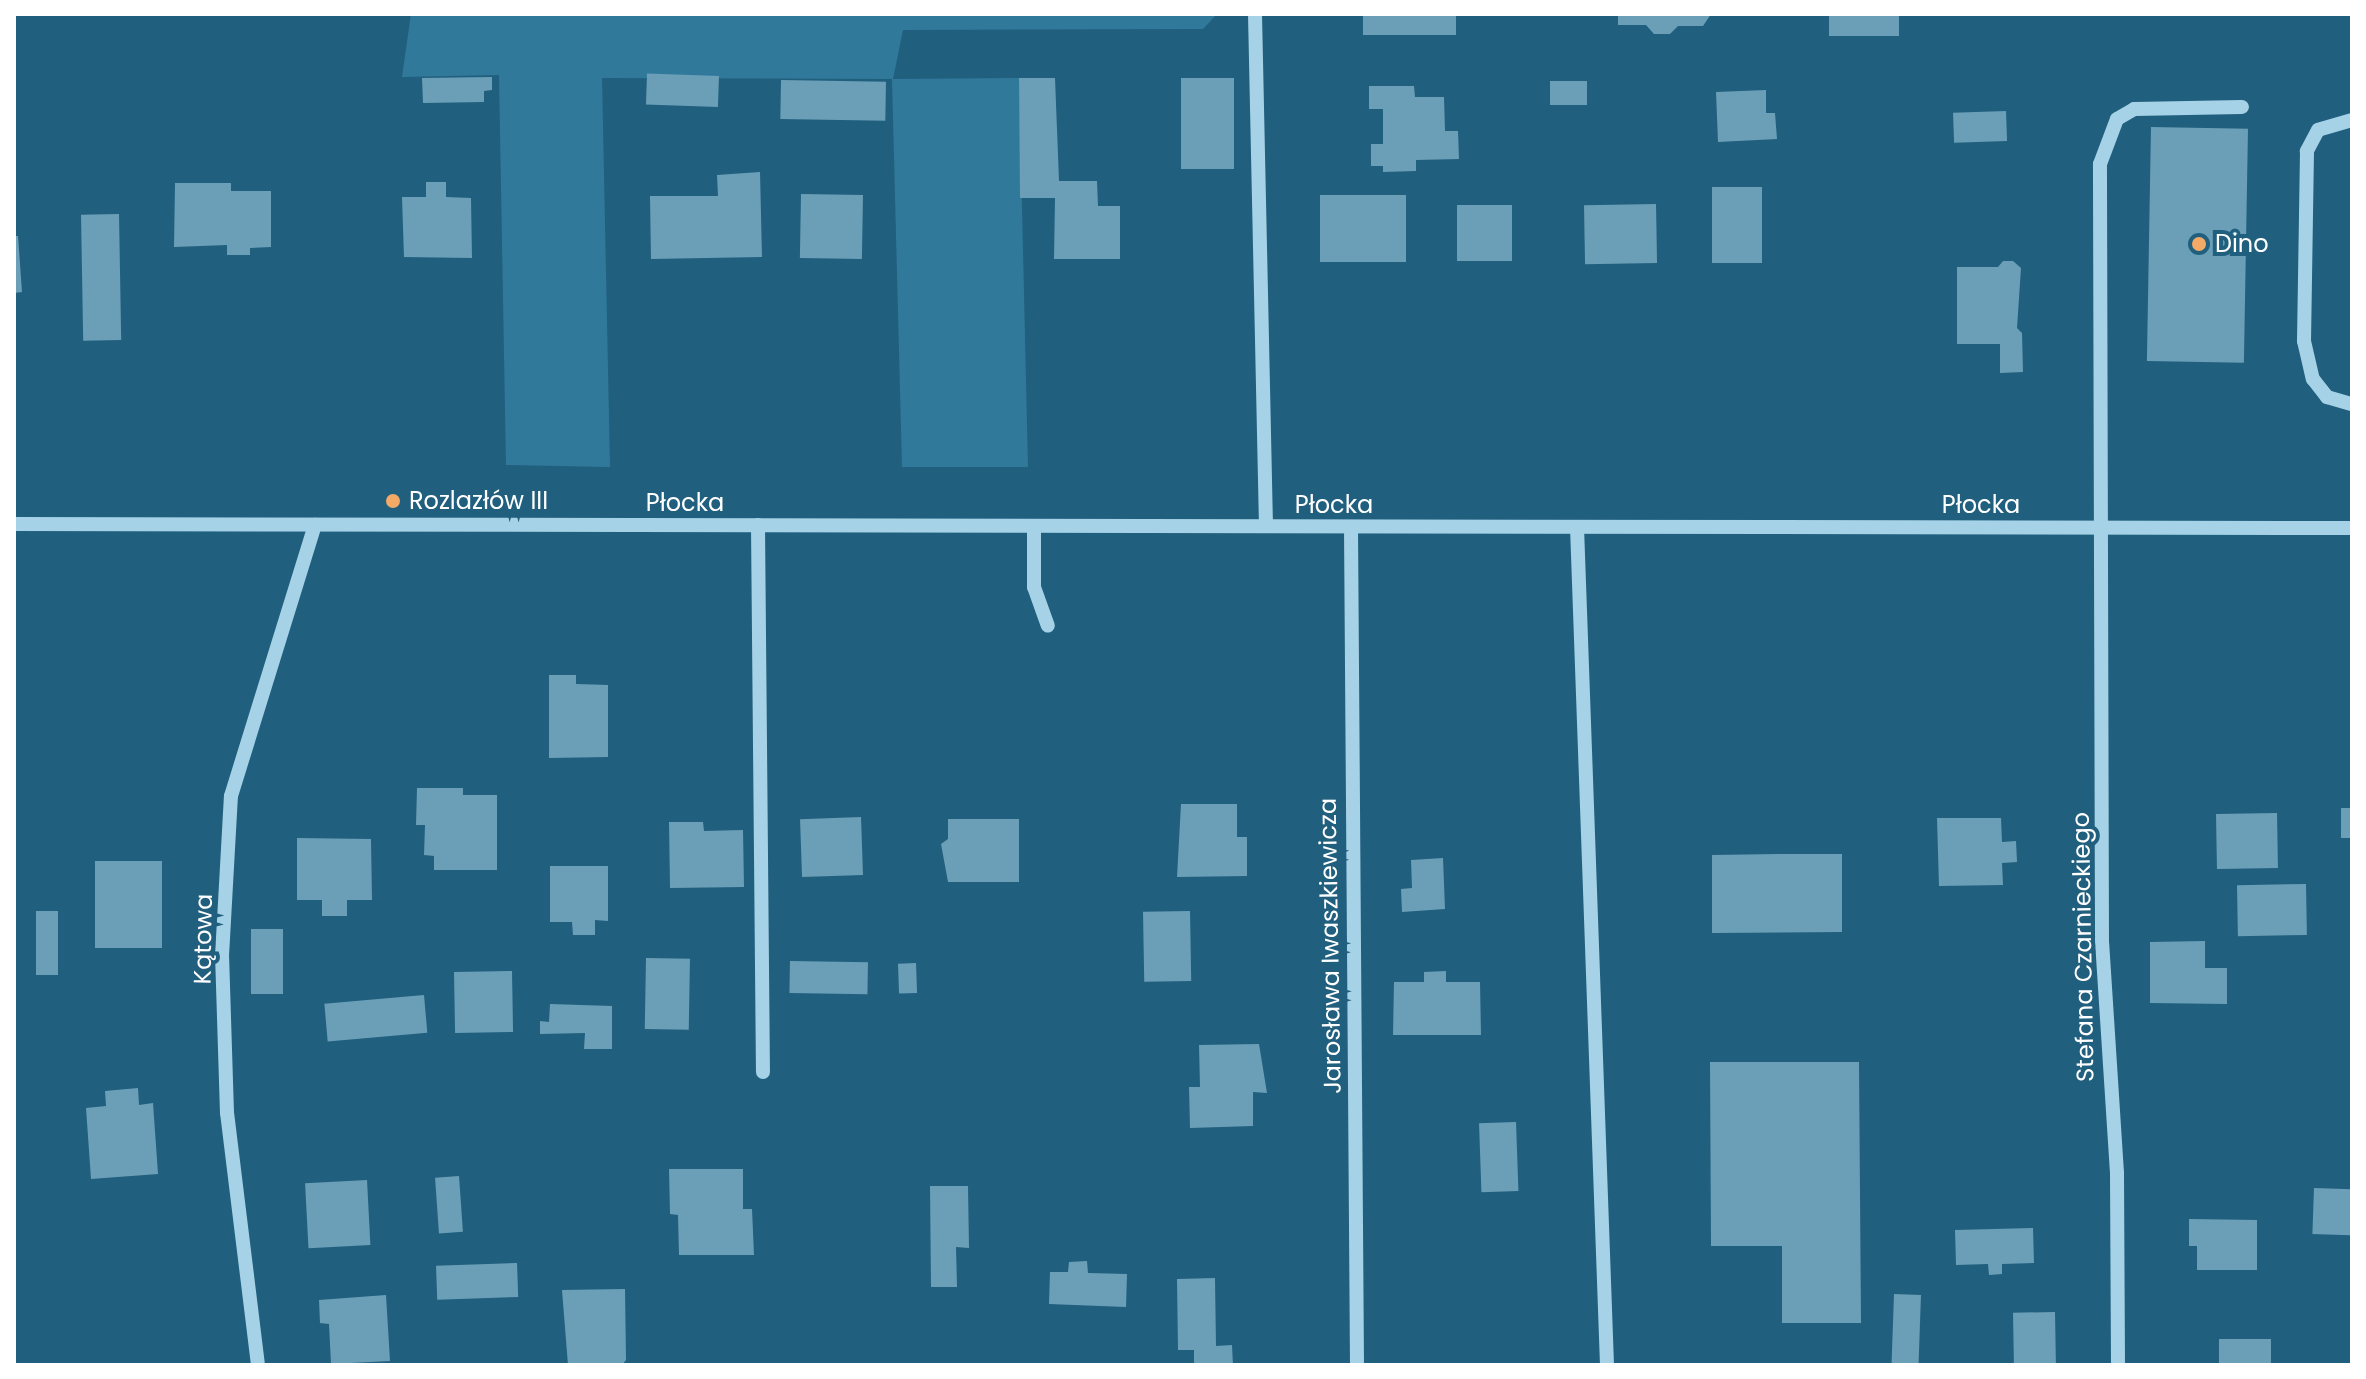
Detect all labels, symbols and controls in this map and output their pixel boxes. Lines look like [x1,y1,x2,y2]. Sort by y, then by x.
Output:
place label: Dino [2215,230,2269,258]
marker: Dino [2190,235,2208,253]
place label: Rozlazłów III [409,487,548,515]
street label: Płocka [646,489,724,517]
street label: Płocka [1295,491,1373,519]
street label: Płocka [1942,491,2020,519]
marker: Rozlazłów III [384,492,402,510]
street label: Jarosława Iwaszkiewicza [1313,798,1347,1094]
street label: Stefana Czarnieckiego [2066,812,2100,1082]
street label: Kątowa [188,893,218,985]

